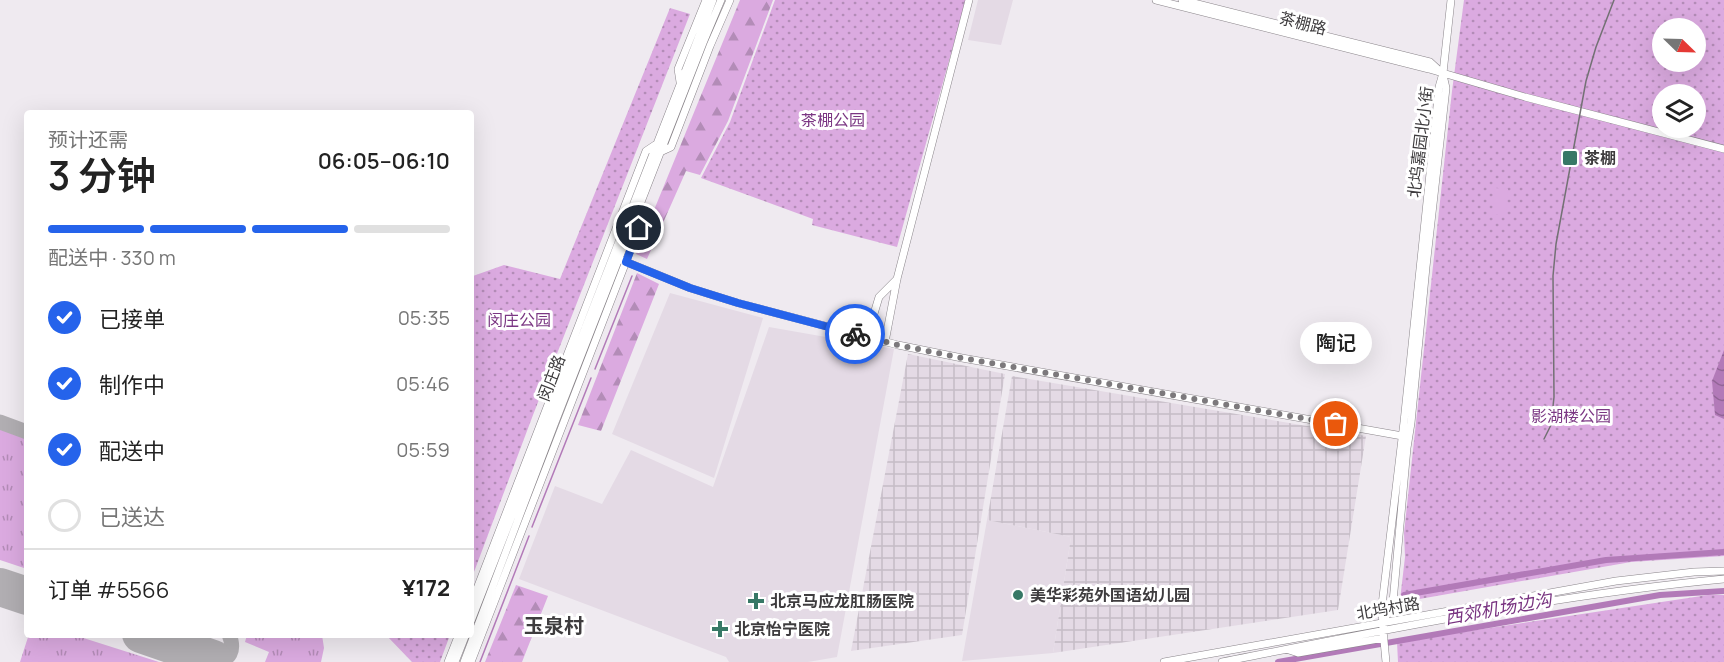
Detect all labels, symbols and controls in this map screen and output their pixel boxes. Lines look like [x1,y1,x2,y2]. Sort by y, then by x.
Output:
street label: 茶棚路 [1277,7,1329,39]
north arrow [1652,18,1706,72]
map controls [1652,18,1706,138]
button: layers [1652,84,1706,138]
street label: 北坞嘉园北小街 [1402,85,1438,199]
park label: 茶棚公园 [801,109,865,131]
text: 预计还需 [48,126,128,153]
text: 06:05–06:10 [318,146,450,176]
place label: 茶棚 [1584,147,1616,169]
text: 3 分钟 [48,148,156,202]
marker: 茶棚 [1561,149,1579,167]
pin [613,202,664,253]
icon: home [622,211,655,244]
text: 配送中 · 330 m [48,244,176,271]
icon: check [48,301,81,334]
text: 已接单 [99,304,165,334]
text: 05:35 [398,304,450,331]
courier [825,304,885,364]
park label: 闵庄公园 [487,309,551,331]
icon: bike [839,318,872,351]
callout: 陶记 [1300,322,1372,364]
text: 陶记 [1316,329,1356,356]
street label: 闵庄路 [532,352,570,404]
icon: check [48,367,81,400]
text: 制作中 [99,370,165,400]
text: 05:46 [396,370,450,397]
pin [1310,398,1361,449]
park label: 影湖楼公园 [1531,405,1611,427]
icon: bag [1319,407,1352,440]
icon: check [48,433,81,466]
text: 配送中 [99,436,165,466]
text: 05:59 [396,436,450,463]
text: 已送达 [99,502,165,532]
text: ¥172 [402,573,450,603]
text: 订单 #5566 [48,575,169,605]
place label: 美华彩苑外国语幼儿园 [1030,584,1190,606]
water label: 西郊机场边沟 [1443,586,1555,629]
marker: 美华彩苑外国语幼儿园 [1011,588,1025,602]
place label: 北京马应龙肛肠医院 [770,590,914,612]
marker: 北京马应龙肛肠医院 [747,592,765,610]
street label: 北坞村路 [1355,592,1421,624]
district label: 玉泉村 [524,612,584,639]
place label: 北京怡宁医院 [734,618,830,640]
marker: 北京怡宁医院 [711,620,729,638]

